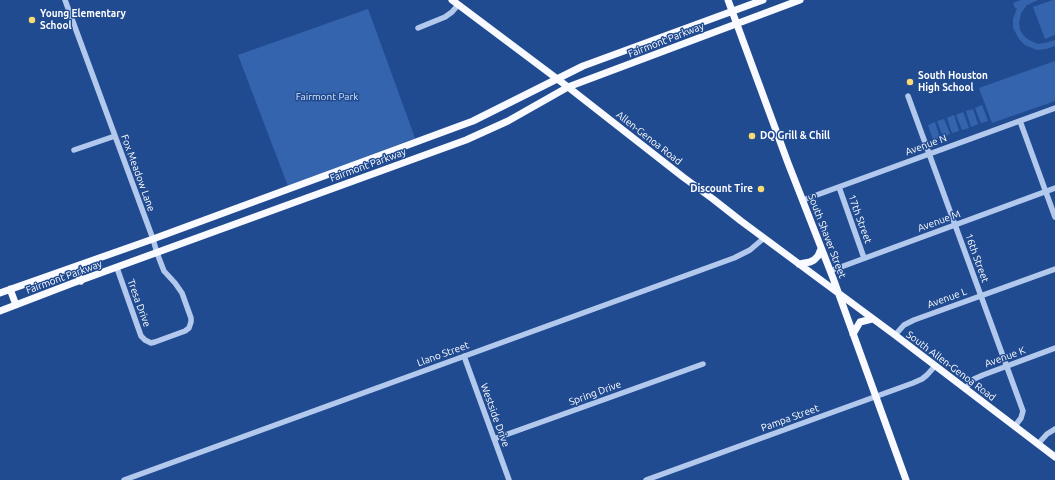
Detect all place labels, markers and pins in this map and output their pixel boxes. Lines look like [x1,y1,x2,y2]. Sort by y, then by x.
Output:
place label: Young Elementary School [40,8,126,32]
marker: Young Elementary School [27,15,37,25]
place label: South Houston High School [918,70,988,94]
marker: South Houston High School [905,77,915,87]
place label: DQ Grill & Chill [760,130,830,142]
marker: DQ Grill & Chill [747,131,757,141]
place label: Discount Tire [690,183,753,195]
marker: Discount Tire [756,184,766,194]

